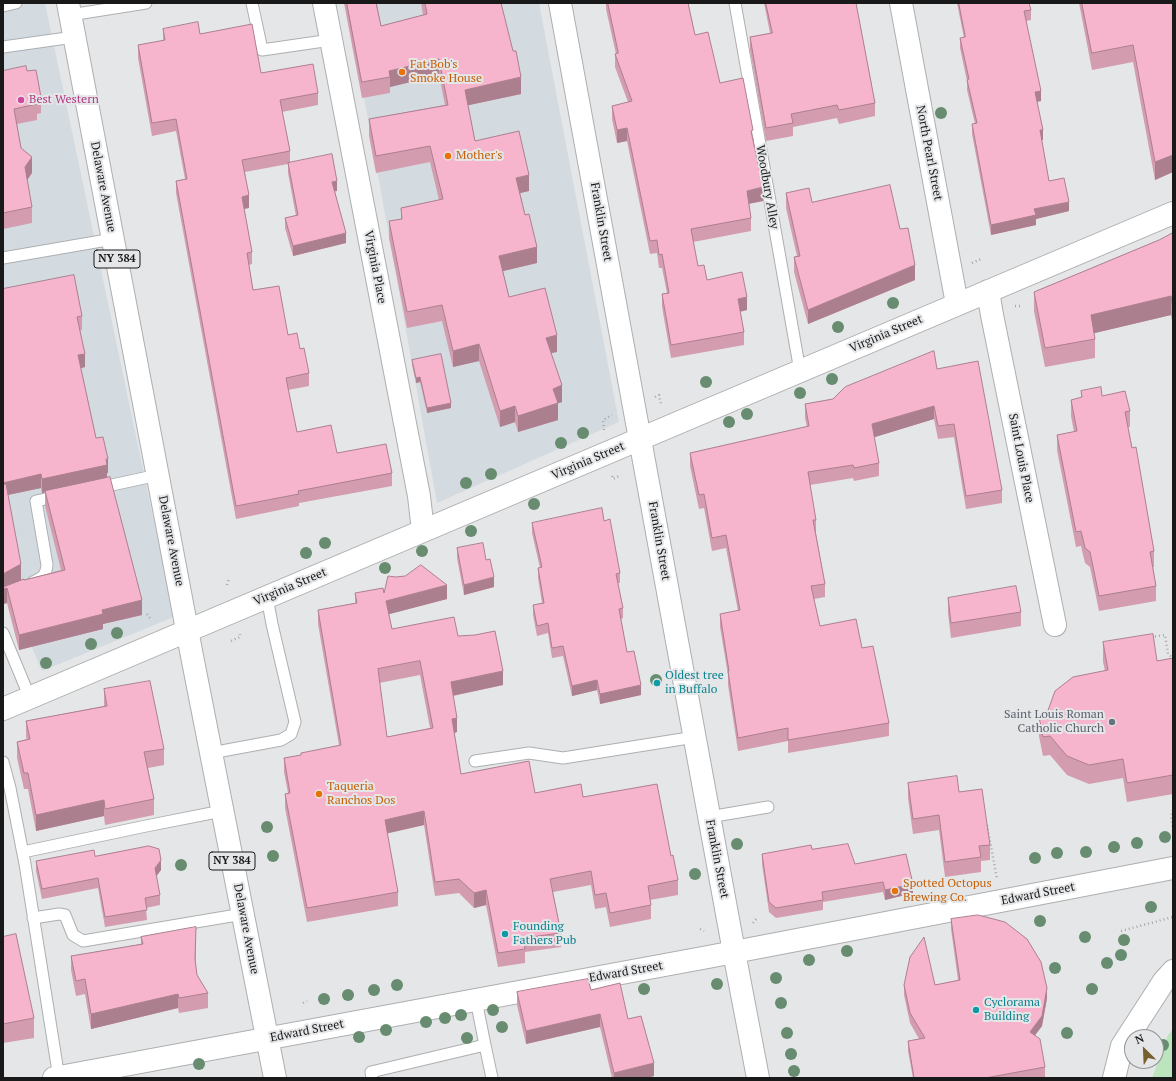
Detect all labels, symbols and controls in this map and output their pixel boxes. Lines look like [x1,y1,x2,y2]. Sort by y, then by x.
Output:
place label: Fat Bob's Smoke House [410,58,482,86]
marker: Fat Bob's Smoke House [397,67,407,77]
place label: Best Western [29,93,99,107]
marker: Best Western [16,95,26,105]
street label: North Pearl Street [913,104,945,202]
street label: Delaware Avenue [87,141,119,233]
street label: Woodbury Alley [753,144,781,230]
place label: Mother's [456,149,503,163]
marker: Mother's [443,151,453,161]
street label: Franklin Street [587,181,615,263]
street label: Virginia Place [361,229,389,305]
road number: NY 384 [94,250,140,268]
street label: Virginia Street [847,312,925,356]
street label: Saint Louis Place [1005,412,1037,504]
street label: Virginia Street [549,439,627,483]
street label: Delaware Avenue [155,495,187,587]
street label: Franklin Street [645,500,673,582]
street label: Virginia Street [251,565,329,609]
place label: Oldest tree in Buffalo [665,669,724,697]
marker: Oldest tree in Buffalo [652,678,662,688]
place label: Saint Louis Roman Catholic Church [1004,708,1104,736]
marker: Saint Louis Roman Catholic Church [1107,717,1117,727]
place label: Taqueria Ranchos Dos [327,780,396,808]
marker: Taqueria Ranchos Dos [314,789,324,799]
street label: Franklin Street [702,818,732,900]
road number: NY 384 [209,852,255,870]
place label: Spotted Octopus Brewing Co. [903,877,992,905]
street label: Edward Street [1000,880,1076,908]
street label: Delaware Avenue [230,883,262,975]
marker: Spotted Octopus Brewing Co. [890,886,900,896]
place label: Founding Fathers Pub [513,920,576,948]
marker: Founding Fathers Pub [500,929,510,939]
street label: Edward Street [588,958,664,986]
place label: Cyclorama Building [984,996,1040,1024]
marker: Cyclorama Building [971,1005,981,1015]
street label: Edward Street [269,1017,345,1045]
north arrow [1124,1029,1164,1069]
text: N [1133,1031,1146,1047]

